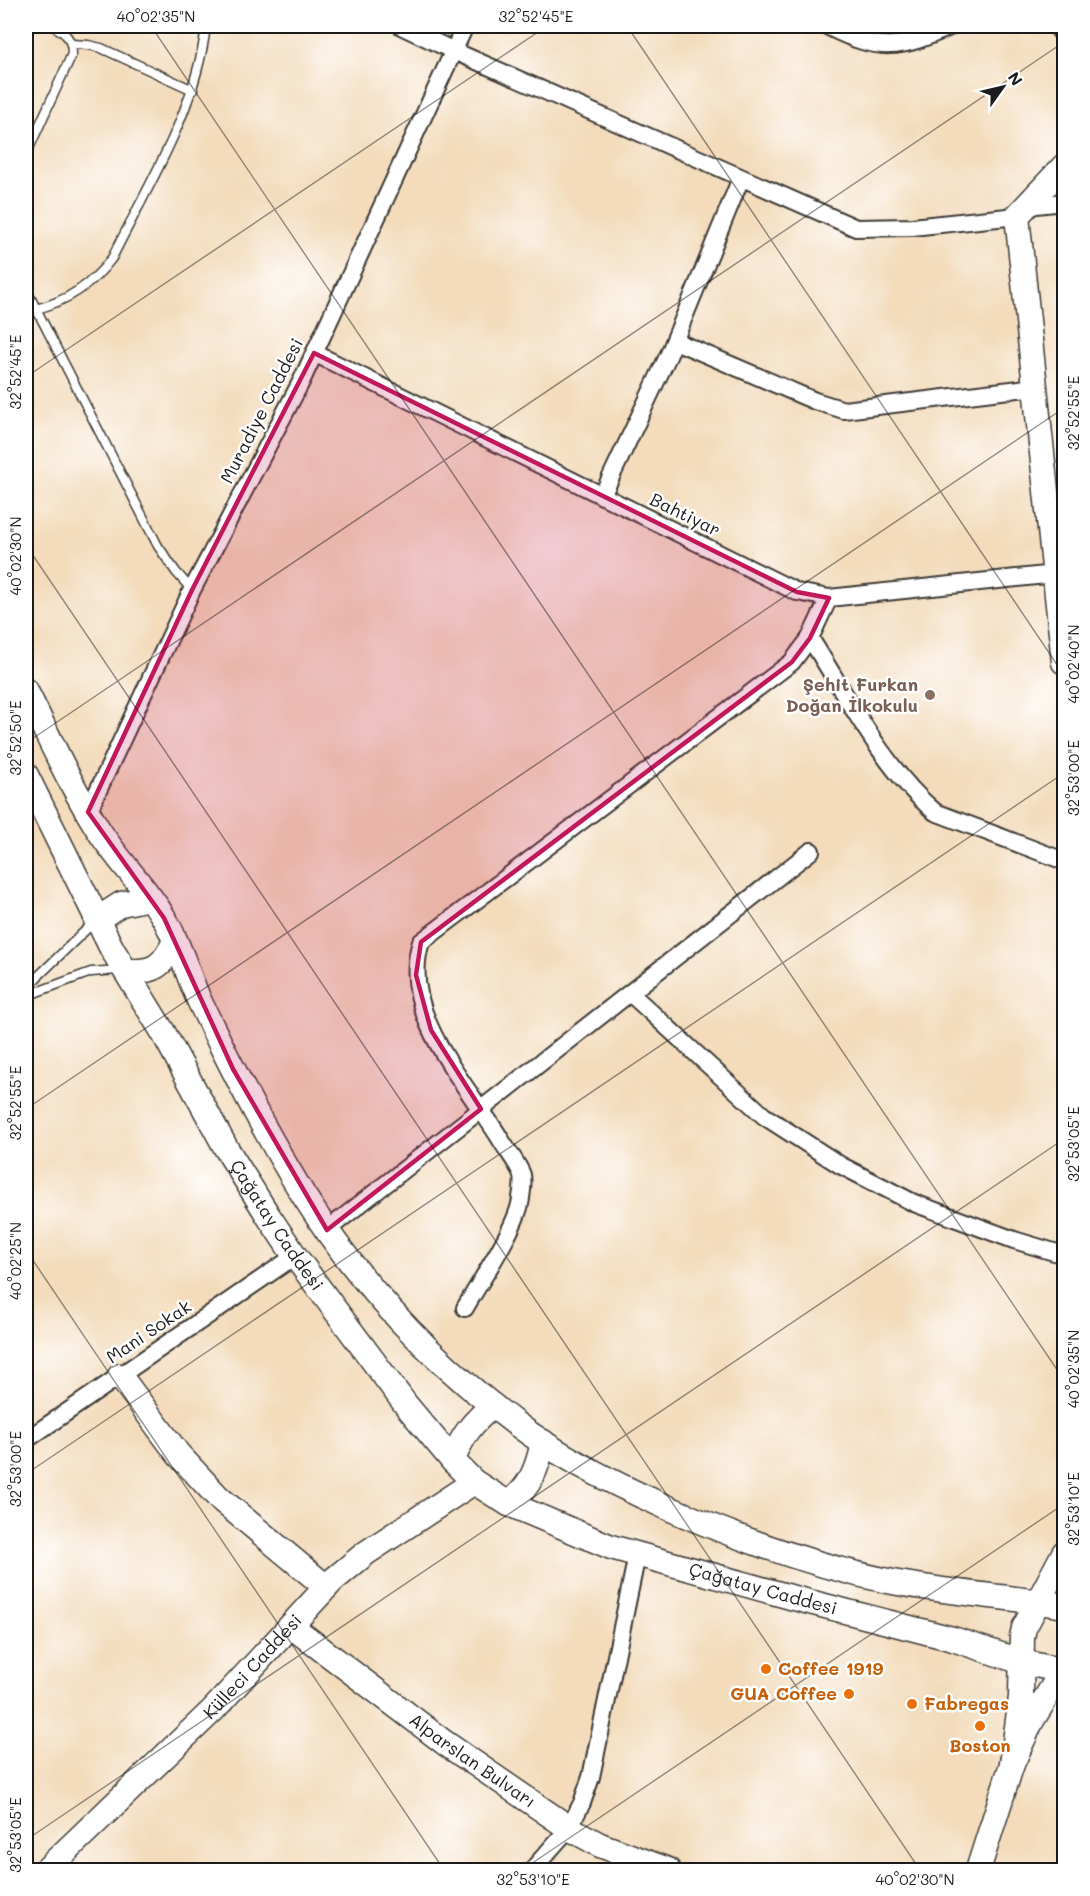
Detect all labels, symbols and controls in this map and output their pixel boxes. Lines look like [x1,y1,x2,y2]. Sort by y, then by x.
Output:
text: 40°02'35"N [117,6,195,26]
text: 32°52'45"E [499,6,574,26]
north arrow [973,57,1033,117]
text: N [1004,67,1028,89]
text: 32°52'45"E [5,334,25,409]
street label: Muradiye Caddesi [214,334,308,487]
text: 32°52'55"E [1063,375,1083,450]
street label: Bahtiyar [646,487,725,541]
text: 40°02'30"N [5,516,25,596]
text: 40°02'40"N [1063,624,1083,704]
place label: Şehit Furkan Doğan İlkokulu [786,672,918,717]
marker: Şehit Furkan Doğan İlkokulu [923,688,937,702]
text: 32°52'50"E [5,700,25,776]
text: 32°53'00"E [1063,740,1083,816]
text: 32°52'55"E [5,1065,25,1140]
text: 32°53'05"E [1063,1106,1083,1182]
street label: Çağatay Caddesi [225,1155,330,1295]
text: 40°02'25"N [5,1222,25,1300]
street label: Mani Sokak [101,1294,196,1369]
text: 40°02'35"N [1063,1330,1083,1408]
text: 32°53'00"E [5,1431,25,1507]
text: 32°53'10"E [1063,1472,1083,1546]
street label: Çağatay Caddesi [687,1556,840,1620]
street label: Külleci Caddesi [198,1608,307,1724]
place label: Coffee 1919 [778,1656,883,1680]
marker: Coffee 1919 [759,1662,773,1676]
place label: GUA Coffee [730,1681,837,1705]
marker: GUA Coffee [842,1687,856,1701]
place label: Fabregas [924,1691,1009,1715]
marker: Fabregas [905,1697,919,1711]
street label: Alparslan Bulvarı [405,1707,541,1813]
marker: Boston [973,1719,987,1733]
place label: Boston [949,1733,1011,1757]
text: 32°53'05"E [5,1797,25,1873]
text: 32°53'10"E [496,1869,570,1889]
text: 40°02'30"N [875,1869,955,1889]

